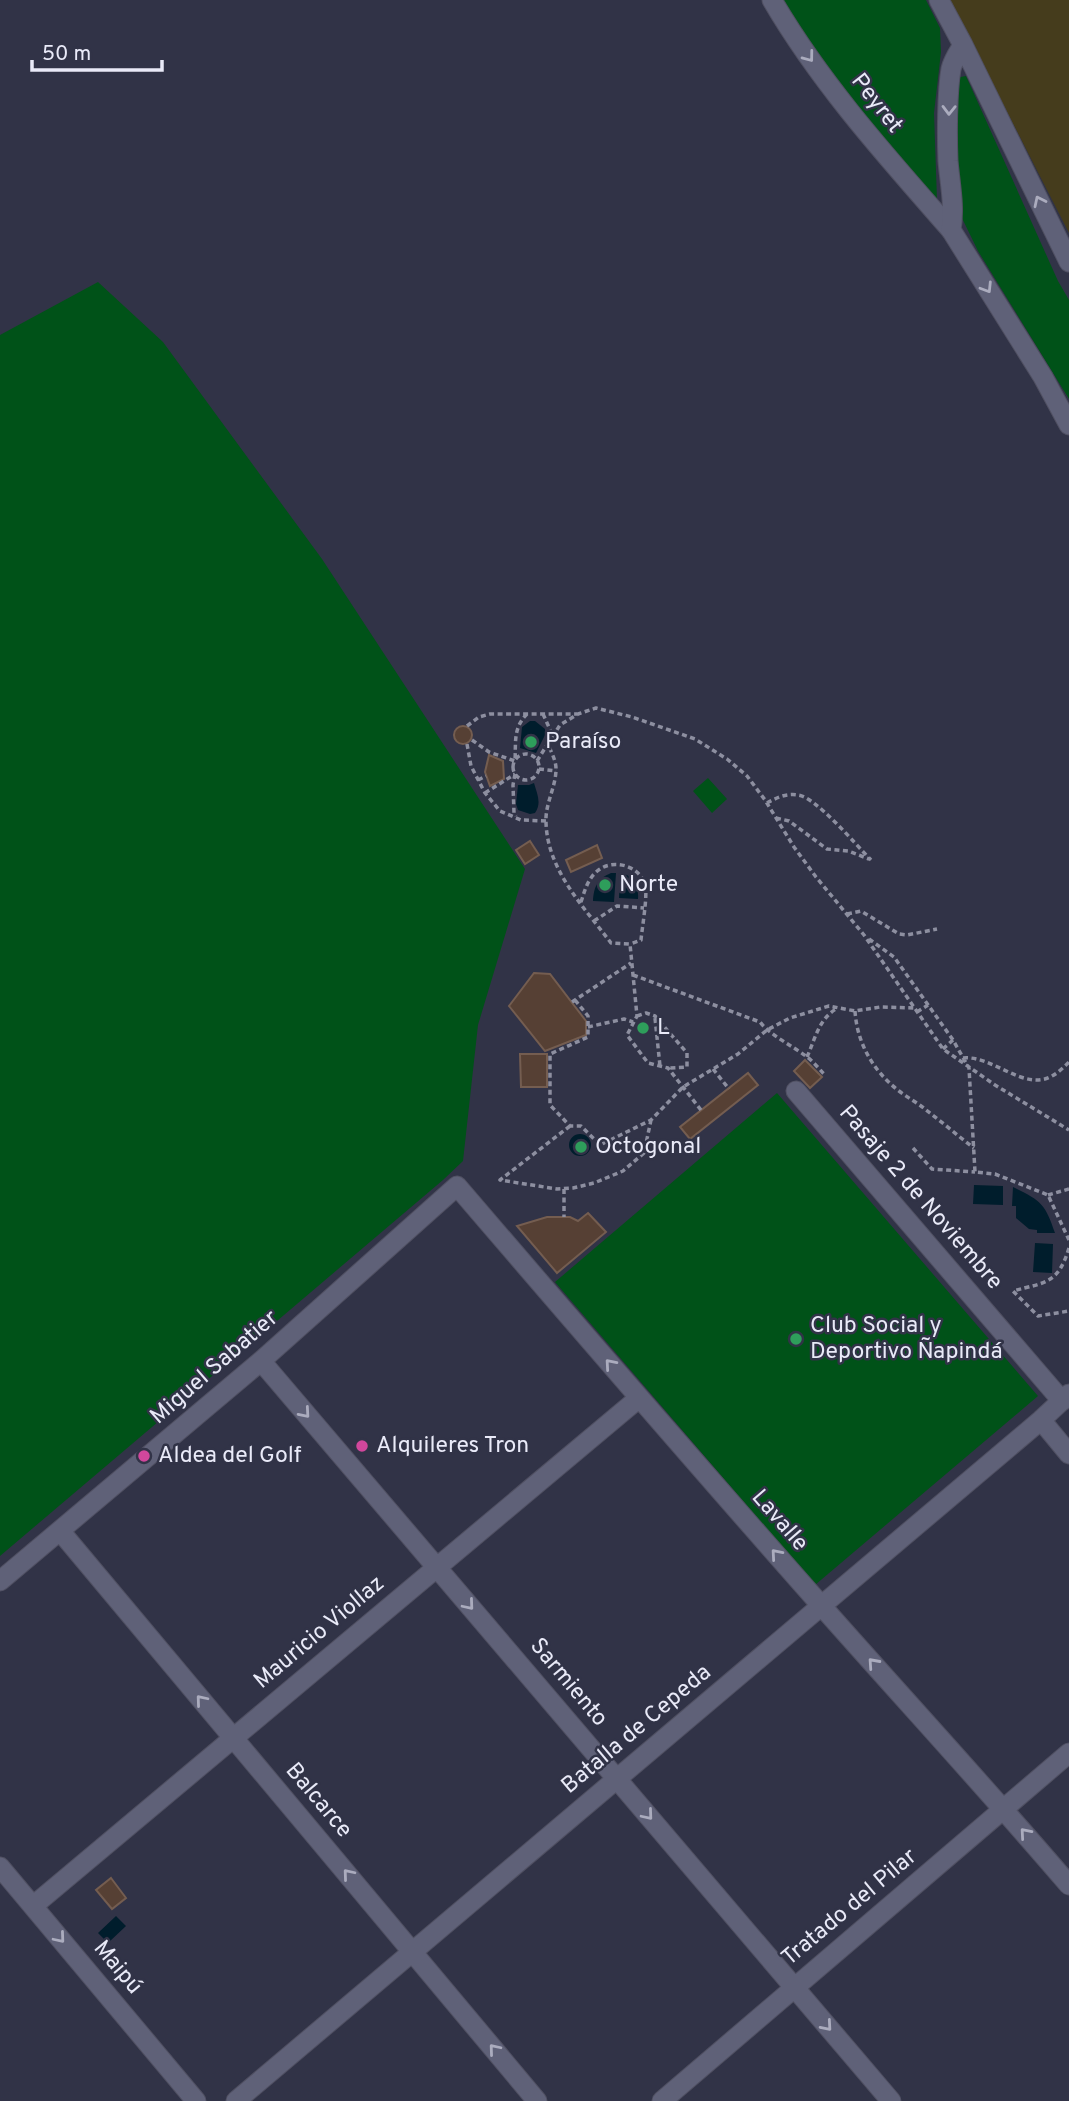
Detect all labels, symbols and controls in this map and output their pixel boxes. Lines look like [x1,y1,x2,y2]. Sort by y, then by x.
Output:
scale bar [32,28,161,72]
text: 50 m [42,41,91,68]
one-way arrow [801,49,814,62]
street label: Peyret [844,68,908,140]
one-way arrow [941,105,957,116]
one-way arrow [1034,196,1048,208]
one-way arrow [979,281,992,294]
place label: Paraíso [545,728,621,757]
marker: Paraíso [523,734,539,750]
place label: Norte [619,871,678,900]
marker: Norte [597,877,613,893]
place label: L [657,1014,670,1043]
marker: L [635,1020,651,1036]
street label: Pasaje 2 de Noviembre [832,1100,1008,1296]
place label: Octogonal [595,1133,701,1162]
marker: Octogonal [573,1139,589,1155]
street label: Miguel Sabatier [145,1304,285,1432]
place label: Club Social y Deportivo Ñapindá [810,1312,1003,1367]
marker: Club Social y Deportivo Ñapindá [788,1331,804,1347]
one-way arrow [606,1360,618,1373]
one-way arrow [297,1405,309,1418]
place label: Alquileres Tron [376,1432,529,1461]
marker: Alquileres Tron [354,1438,370,1454]
place label: Aldea del Golf [158,1442,302,1471]
marker: Aldea del Golf [136,1448,152,1464]
street label: Lavalle [744,1484,814,1558]
one-way arrow [772,1549,784,1562]
street label: Mauricio Viollaz [249,1570,391,1696]
one-way arrow [461,1596,473,1609]
street label: Sarmiento [523,1633,613,1733]
one-way arrow [869,1658,881,1671]
street label: Batalla de Cepeda [556,1659,718,1801]
one-way arrow [197,1695,209,1708]
street label: Balcarce [278,1757,358,1845]
one-way arrow [640,1807,652,1820]
one-way arrow [1021,1828,1033,1841]
street label: Tratado del Pilar [776,1843,924,1973]
one-way arrow [344,1869,356,1882]
one-way arrow [52,1929,64,1942]
street label: Maipú [86,1935,148,2001]
one-way arrow [819,2018,831,2031]
one-way arrow [490,2044,502,2057]

